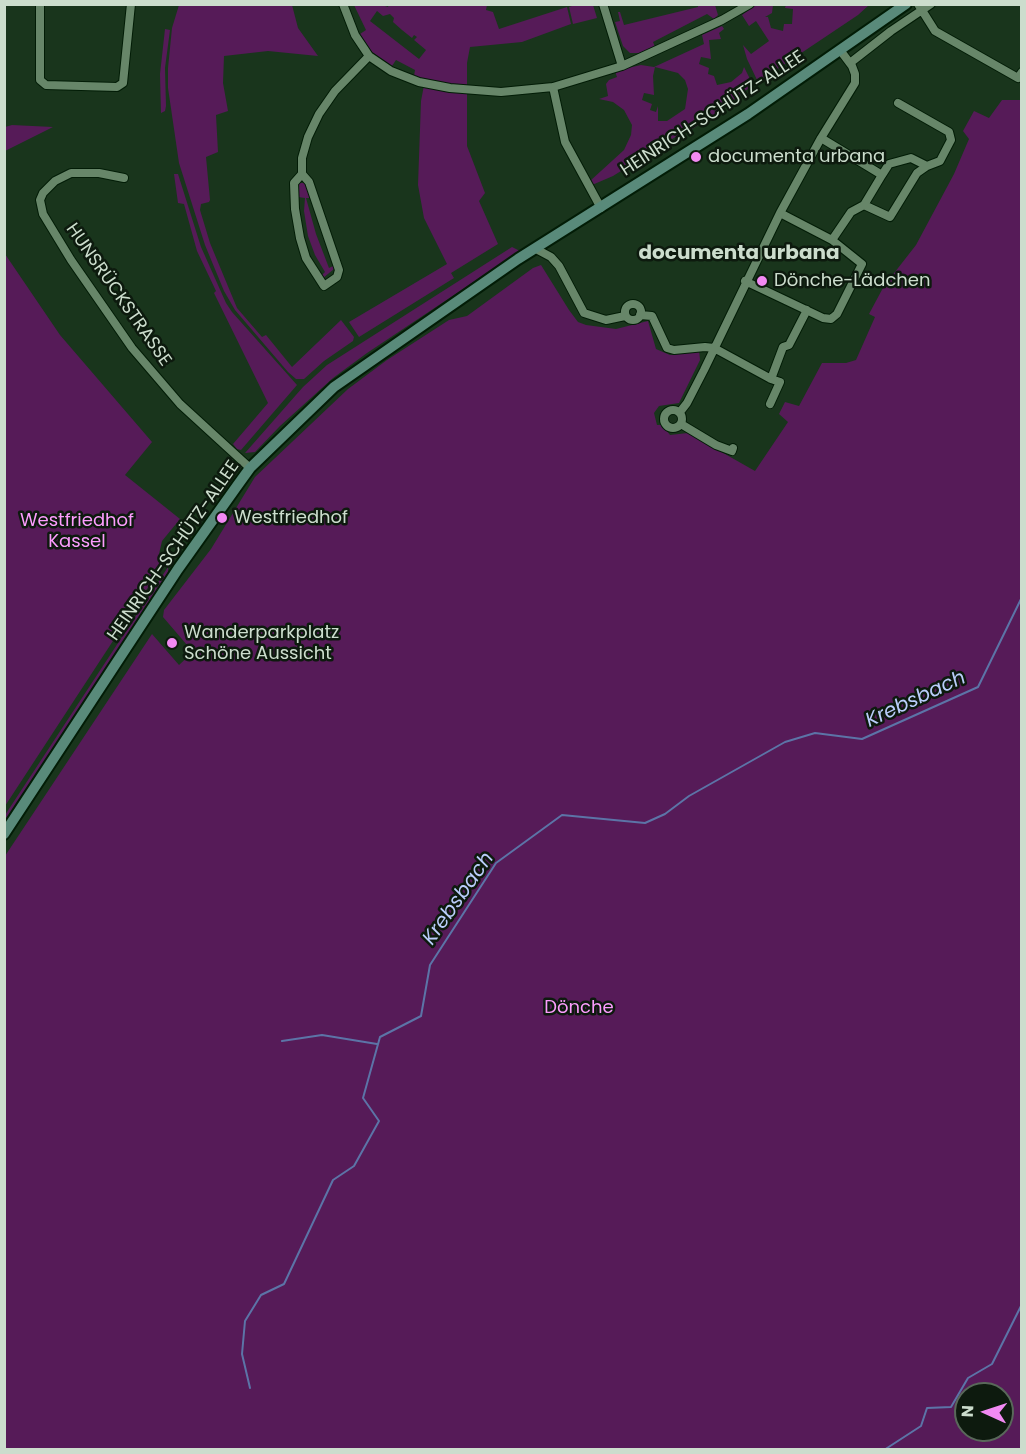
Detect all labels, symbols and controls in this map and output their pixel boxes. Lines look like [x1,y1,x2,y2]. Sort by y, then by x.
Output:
street label: HEINRICH-SCHÜTZ-ALLEE [617,46,809,182]
place label: documenta urbana [708,146,885,168]
marker: documenta urbana [689,150,703,164]
street label: HUNSRÜCKSTRASSE [61,219,175,371]
district label: documenta urbana [638,242,840,266]
place label: Dönche-Lädchen [774,270,931,292]
marker: Dönche-Lädchen [755,274,769,288]
street label: HEINRICH-SCHÜTZ-ALLEE [103,457,245,645]
place label: Westfriedhof [234,507,348,529]
park label: Westfriedhof Kassel [20,510,134,552]
marker: Westfriedhof [215,511,229,525]
place label: Wanderparkplatz Schöne Aussicht [184,622,339,664]
marker: Wanderparkplatz Schöne Aussicht [165,636,179,650]
water label: Krebsbach [862,666,970,734]
water label: Krebsbach [418,848,500,950]
park label: Dönche [544,997,614,1019]
north arrow [954,1382,1014,1442]
text: N [956,1405,979,1418]

